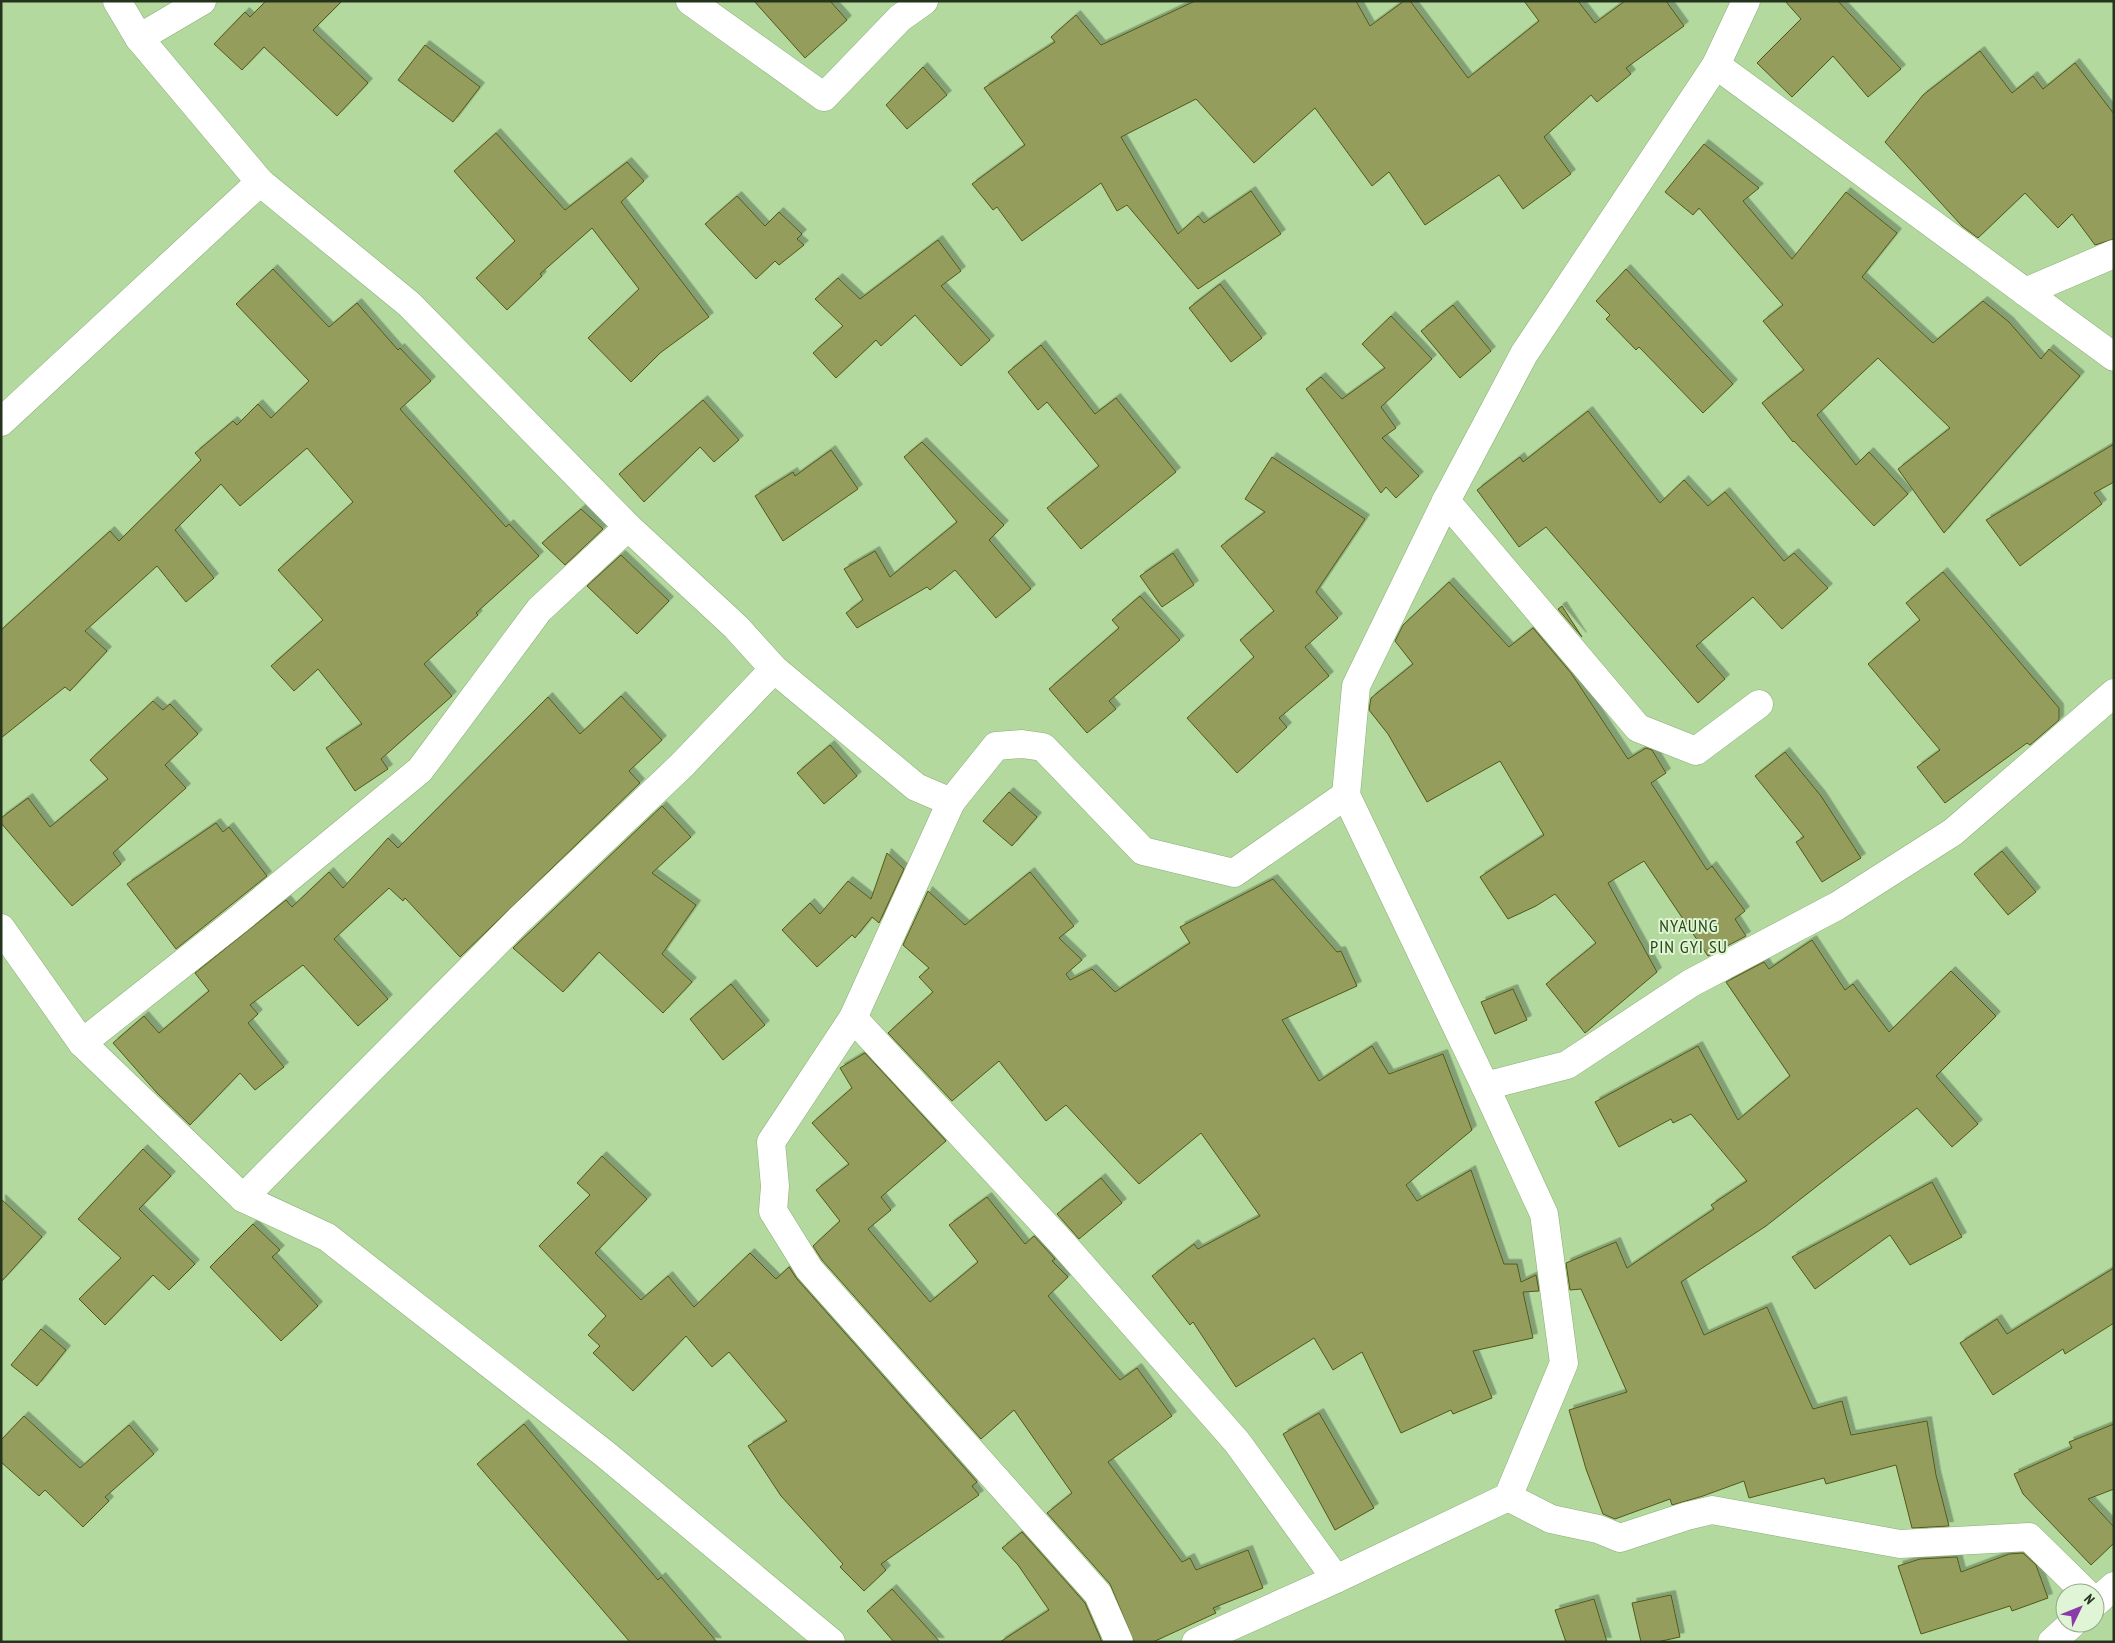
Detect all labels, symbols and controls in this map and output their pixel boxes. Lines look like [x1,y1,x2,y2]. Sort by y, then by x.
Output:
district label: NYAUNG PIN GYI SU [1650,914,1728,958]
north arrow [2055,1583,2105,1633]
text: N [2080,1590,2099,1608]

